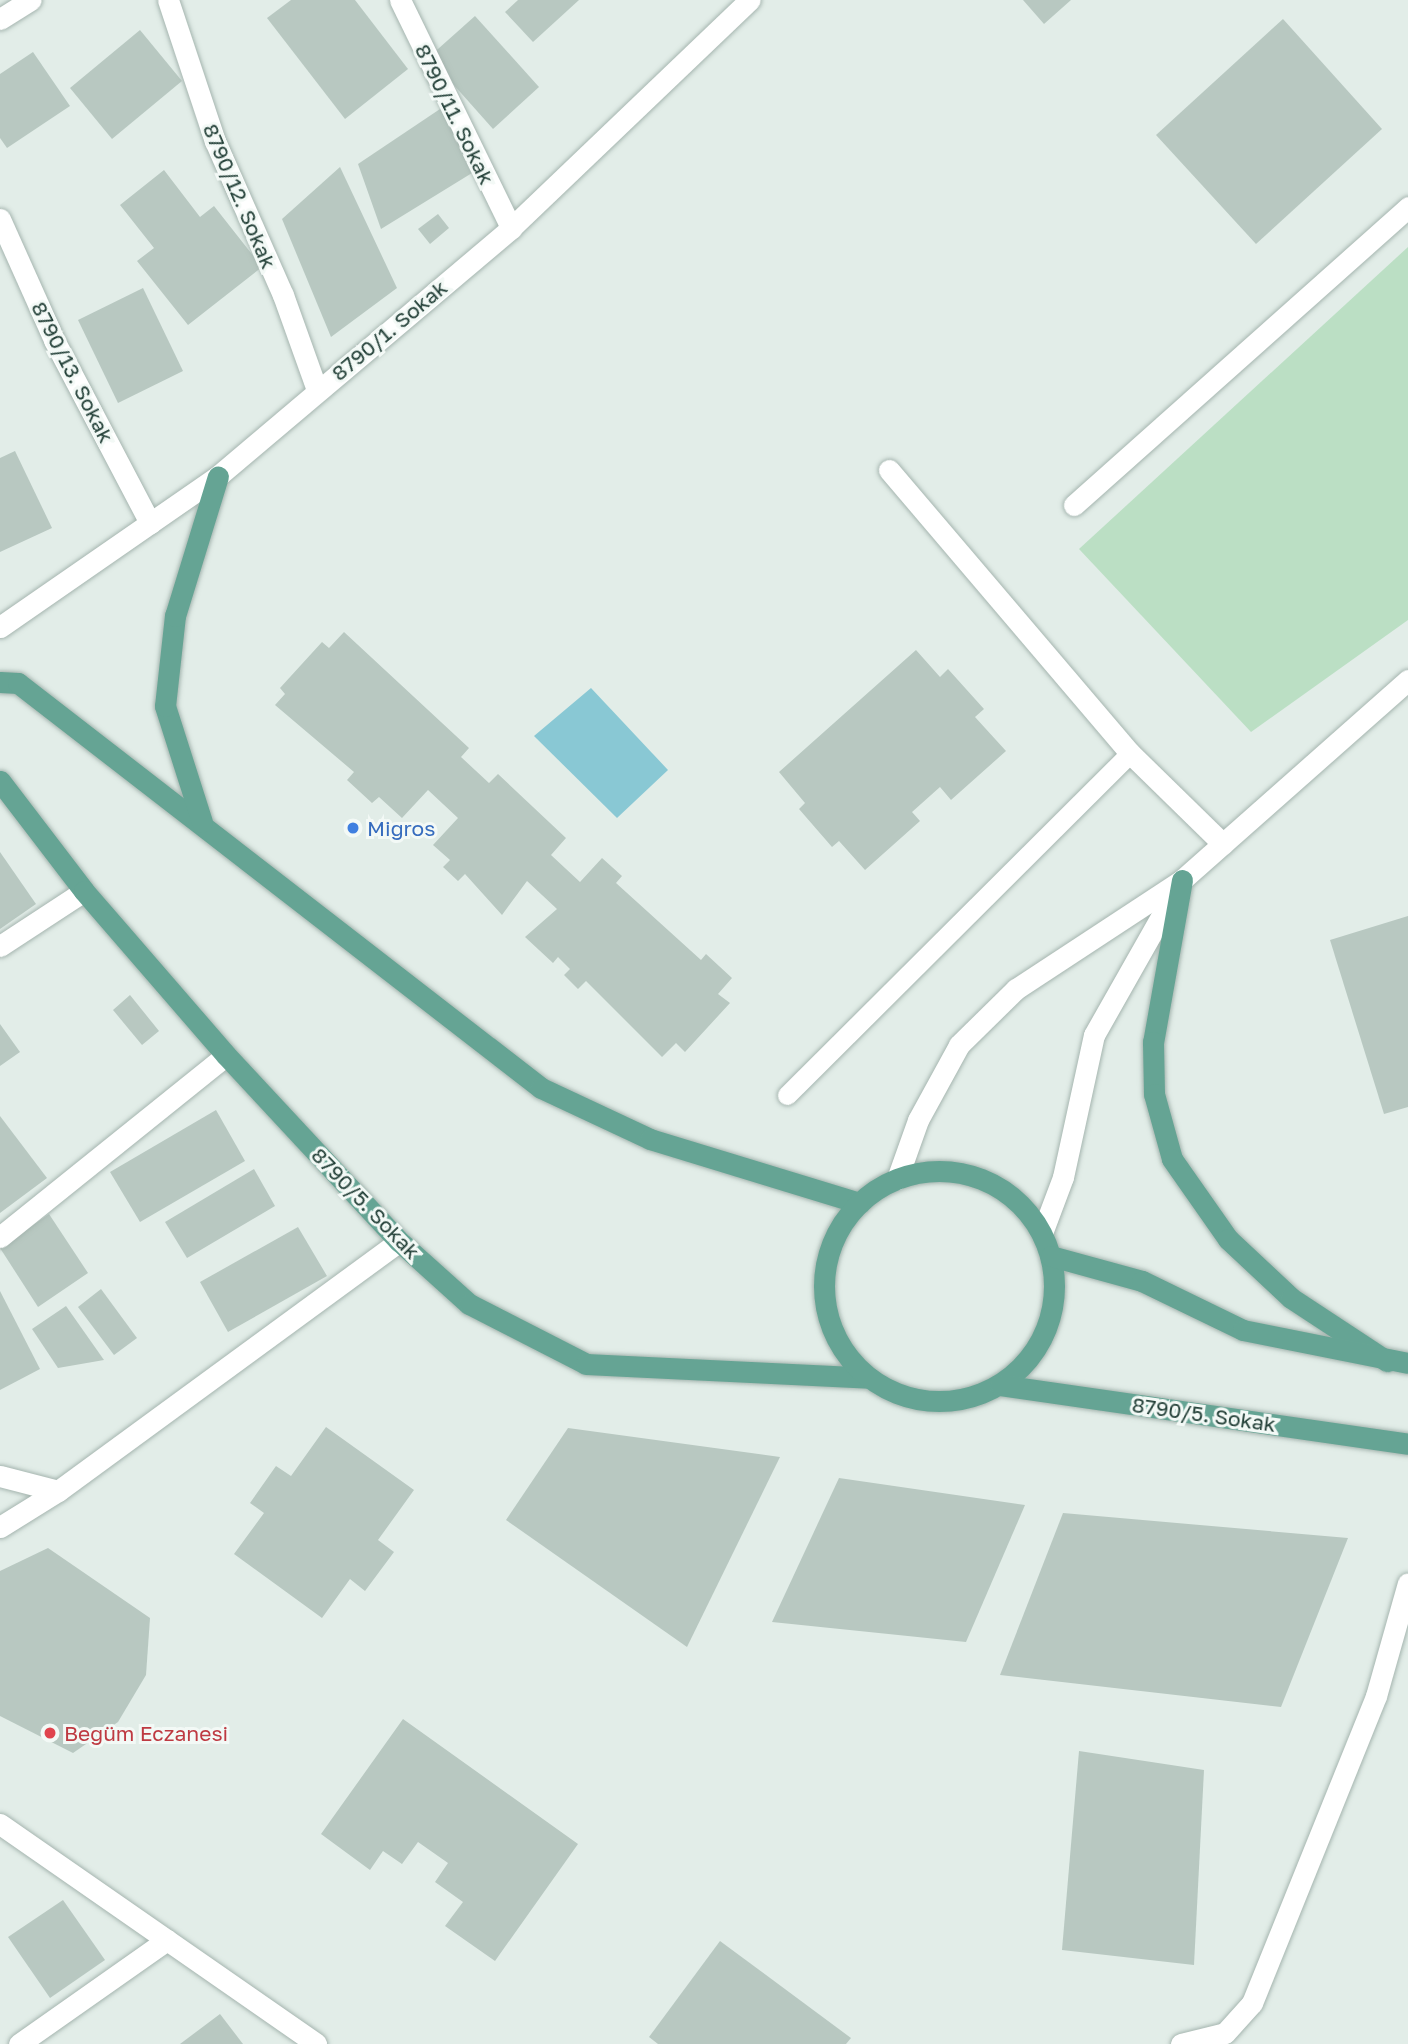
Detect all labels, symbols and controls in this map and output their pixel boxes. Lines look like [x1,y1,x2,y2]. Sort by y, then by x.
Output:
street label: 8790/11. Sokak [410,40,500,188]
street label: 8790/12. Sokak [198,120,282,272]
street label: 8790/1. Sokak [326,274,452,386]
street label: 8790/13. Sokak [27,297,119,447]
place label: Migros [367,815,435,841]
marker: Migros [345,820,361,836]
street label: 8790/5. Sokak [307,1142,425,1264]
street label: 8790/5. Sokak [1131,1391,1277,1437]
place label: Begüm Eczanesi [64,1720,228,1746]
marker: Begüm Eczanesi [42,1725,58,1741]

